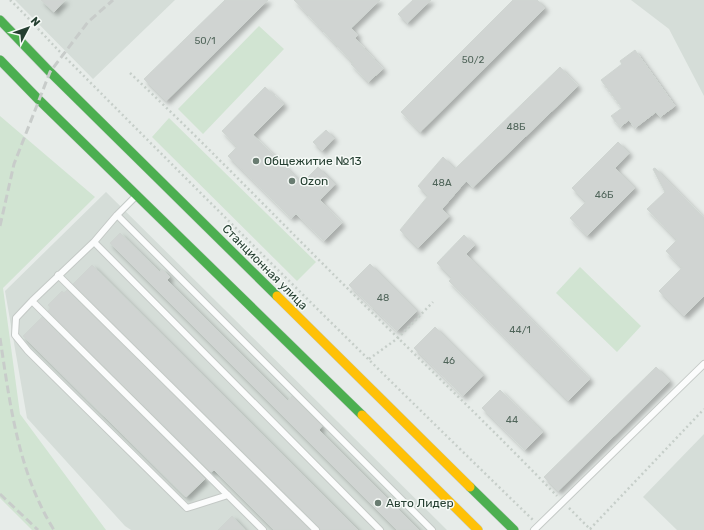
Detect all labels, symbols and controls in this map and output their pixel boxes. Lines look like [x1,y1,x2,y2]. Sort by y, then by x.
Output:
north arrow [8,8,48,48]
text: N [28,15,43,29]
house number: 50/1 [194,35,216,47]
house number: 50/2 [462,54,484,66]
house number: 48Б [507,121,526,133]
place label: Общежитие №13 [264,154,362,168]
marker: Общежитие №13 [251,156,261,166]
place label: Ozon [300,174,328,188]
marker: Ozon [287,176,297,186]
house number: 48А [432,177,452,189]
house number: 46Б [595,189,614,201]
street label: Станционная улица [219,221,311,313]
house number: 48 [377,292,389,304]
house number: 44/1 [509,324,531,336]
house number: 46 [443,355,455,367]
house number: 44 [506,414,518,426]
place label: Авто Лидер [386,496,454,510]
marker: Авто Лидер [373,498,383,508]

